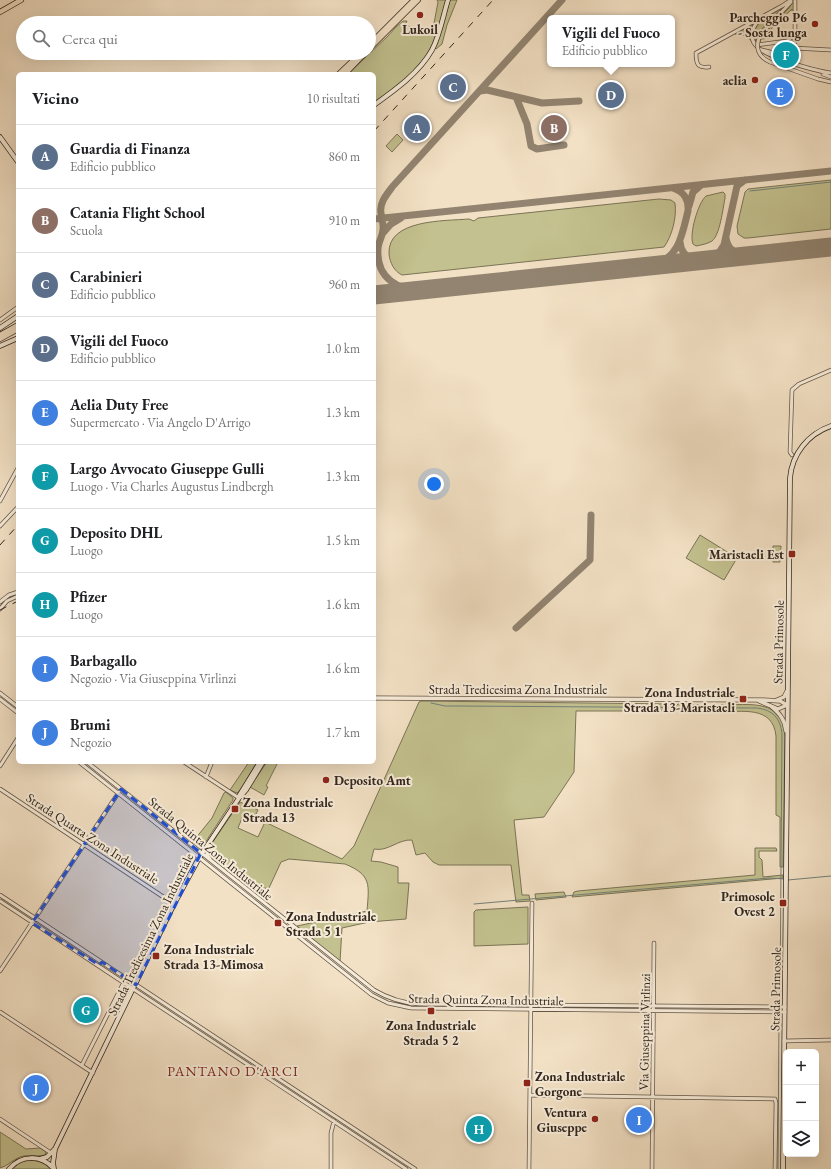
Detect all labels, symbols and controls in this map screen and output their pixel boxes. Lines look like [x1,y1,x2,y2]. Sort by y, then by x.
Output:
place label: Parcheggio P6 - Sosta lunga [729,9,807,41]
marker: Lukoil [415,10,425,20]
popup [547,15,675,67]
search box [16,16,376,60]
marker: Parcheggio P6 - Sosta lunga [810,19,820,29]
place label: Lukoil [402,21,438,38]
text: Vigili del Fuoco [562,23,660,42]
icon: search [30,27,52,49]
text: Cerca qui [62,29,118,48]
pin: F [773,40,799,70]
text: Edificio pubblico [562,42,647,59]
pin: C [440,72,466,102]
place label: aelia [723,72,747,89]
marker: aelia [750,75,760,85]
pin: E [767,77,793,107]
pin: D [598,80,624,110]
text: Vicino [32,87,79,109]
text: 10 risultati [307,90,360,107]
pin: A [404,113,430,143]
pin: B [541,113,567,143]
text: Guardia di Finanza [70,139,190,158]
text: A [40,148,50,165]
text: 860 m [329,148,360,165]
text: Edificio pubblico [70,158,156,175]
text: Catania Flight School [70,203,205,222]
text: B [41,212,49,229]
text: 910 m [329,212,360,229]
text: Scuola [70,222,103,239]
text: Carabinieri [70,267,142,286]
text: C [40,276,50,293]
text: 960 m [329,276,360,293]
text: Edificio pubblico [70,286,156,303]
text: Vigili del Fuoco [70,331,168,350]
text: D [40,340,50,357]
text: 1.0 km [326,340,360,357]
text: Edificio pubblico [70,350,156,367]
text: Aelia Duty Free [70,395,168,414]
text: E [41,404,49,421]
text: 1.3 km [326,404,360,421]
text: Supermercato · Via Angelo D'Arrigo [70,414,251,431]
text: Largo Avvocato Giuseppe Gulli [70,459,264,478]
text: F [41,468,49,485]
text: 1.3 km [326,468,360,485]
your location [424,474,444,494]
text: Luogo · Via Charles Augustus Lindbergh [70,478,274,495]
text: Deposito DHL [70,523,162,542]
text: G [40,532,50,549]
text: 1.5 km [326,532,360,549]
text: Luogo [70,542,103,559]
place label: Maristaeli Est [709,546,784,563]
marker: Maristaeli Est [787,549,797,559]
text: Pfizer [70,587,107,606]
text: H [40,596,50,613]
text: 1.6 km [326,596,360,613]
street label: Strada Primosole [769,600,788,684]
text: Luogo [70,606,103,623]
text: Barbagallo [70,651,137,670]
text: I [43,660,47,677]
text: 1.6 km [326,660,360,677]
text: Negozio · Via Giuseppina Virlinzi [70,670,236,687]
street label: Strada Tredicesima Zona Industriale [429,681,607,698]
place label: Zona Industriale Strada 13-Maristaeli [624,684,736,716]
marker: Zona Industriale Strada 13-Maristaeli [738,694,748,704]
text: Brumi [70,715,110,734]
text: J [43,724,47,741]
text: 1.7 km [326,724,360,741]
text: Negozio [70,734,112,751]
place label: Deposito Amt [334,772,411,789]
marker: Deposito Amt [321,775,331,785]
street label: Strada Quarta Zona Industriale [23,789,162,888]
street label: Strada Quinta Zona Industriale [145,793,276,904]
place label: Zona Industriale Strada 13 [243,794,334,826]
marker: Zona Industriale Strada 13 [230,804,240,814]
street label: Strada Tredicesima Zona Industriale [104,850,197,1018]
place label: Primosole Ovest 2 [721,888,776,920]
marker: Primosole Ovest 2 [778,898,788,908]
place label: Zona Industriale Strada 5 1 [286,908,377,940]
marker: Zona Industriale Strada 5 1 [273,918,283,928]
place label: Zona Industriale Strada 13-Mimosa [164,941,264,973]
street label: Strada Primosole [766,947,785,1031]
marker: Zona Industriale Strada 13-Mimosa [151,951,161,961]
street label: Via Giuseppina Virlinzi [635,973,654,1091]
street label: Strada Quinta Zona Industriale [408,990,564,1009]
pin: G [73,995,99,1025]
marker: Zona Industriale Strada 5 2 [426,1006,436,1016]
place label: Zona Industriale Strada 5 2 [386,1017,477,1049]
map controls [783,1049,819,1157]
button: + [783,1049,819,1085]
district label: PANTANO D'ARCI [167,1062,299,1080]
place label: Zona Industriale Gorgone [535,1068,626,1100]
pin: J [23,1073,49,1103]
marker: Zona Industriale Gorgone [522,1078,532,1088]
button: − [783,1085,819,1121]
place label: Ventura Giuseppe [537,1104,588,1136]
pin: I [626,1105,652,1135]
pin: H [466,1114,492,1144]
marker: Ventura Giuseppe [590,1114,600,1124]
button: layers [783,1121,819,1157]

